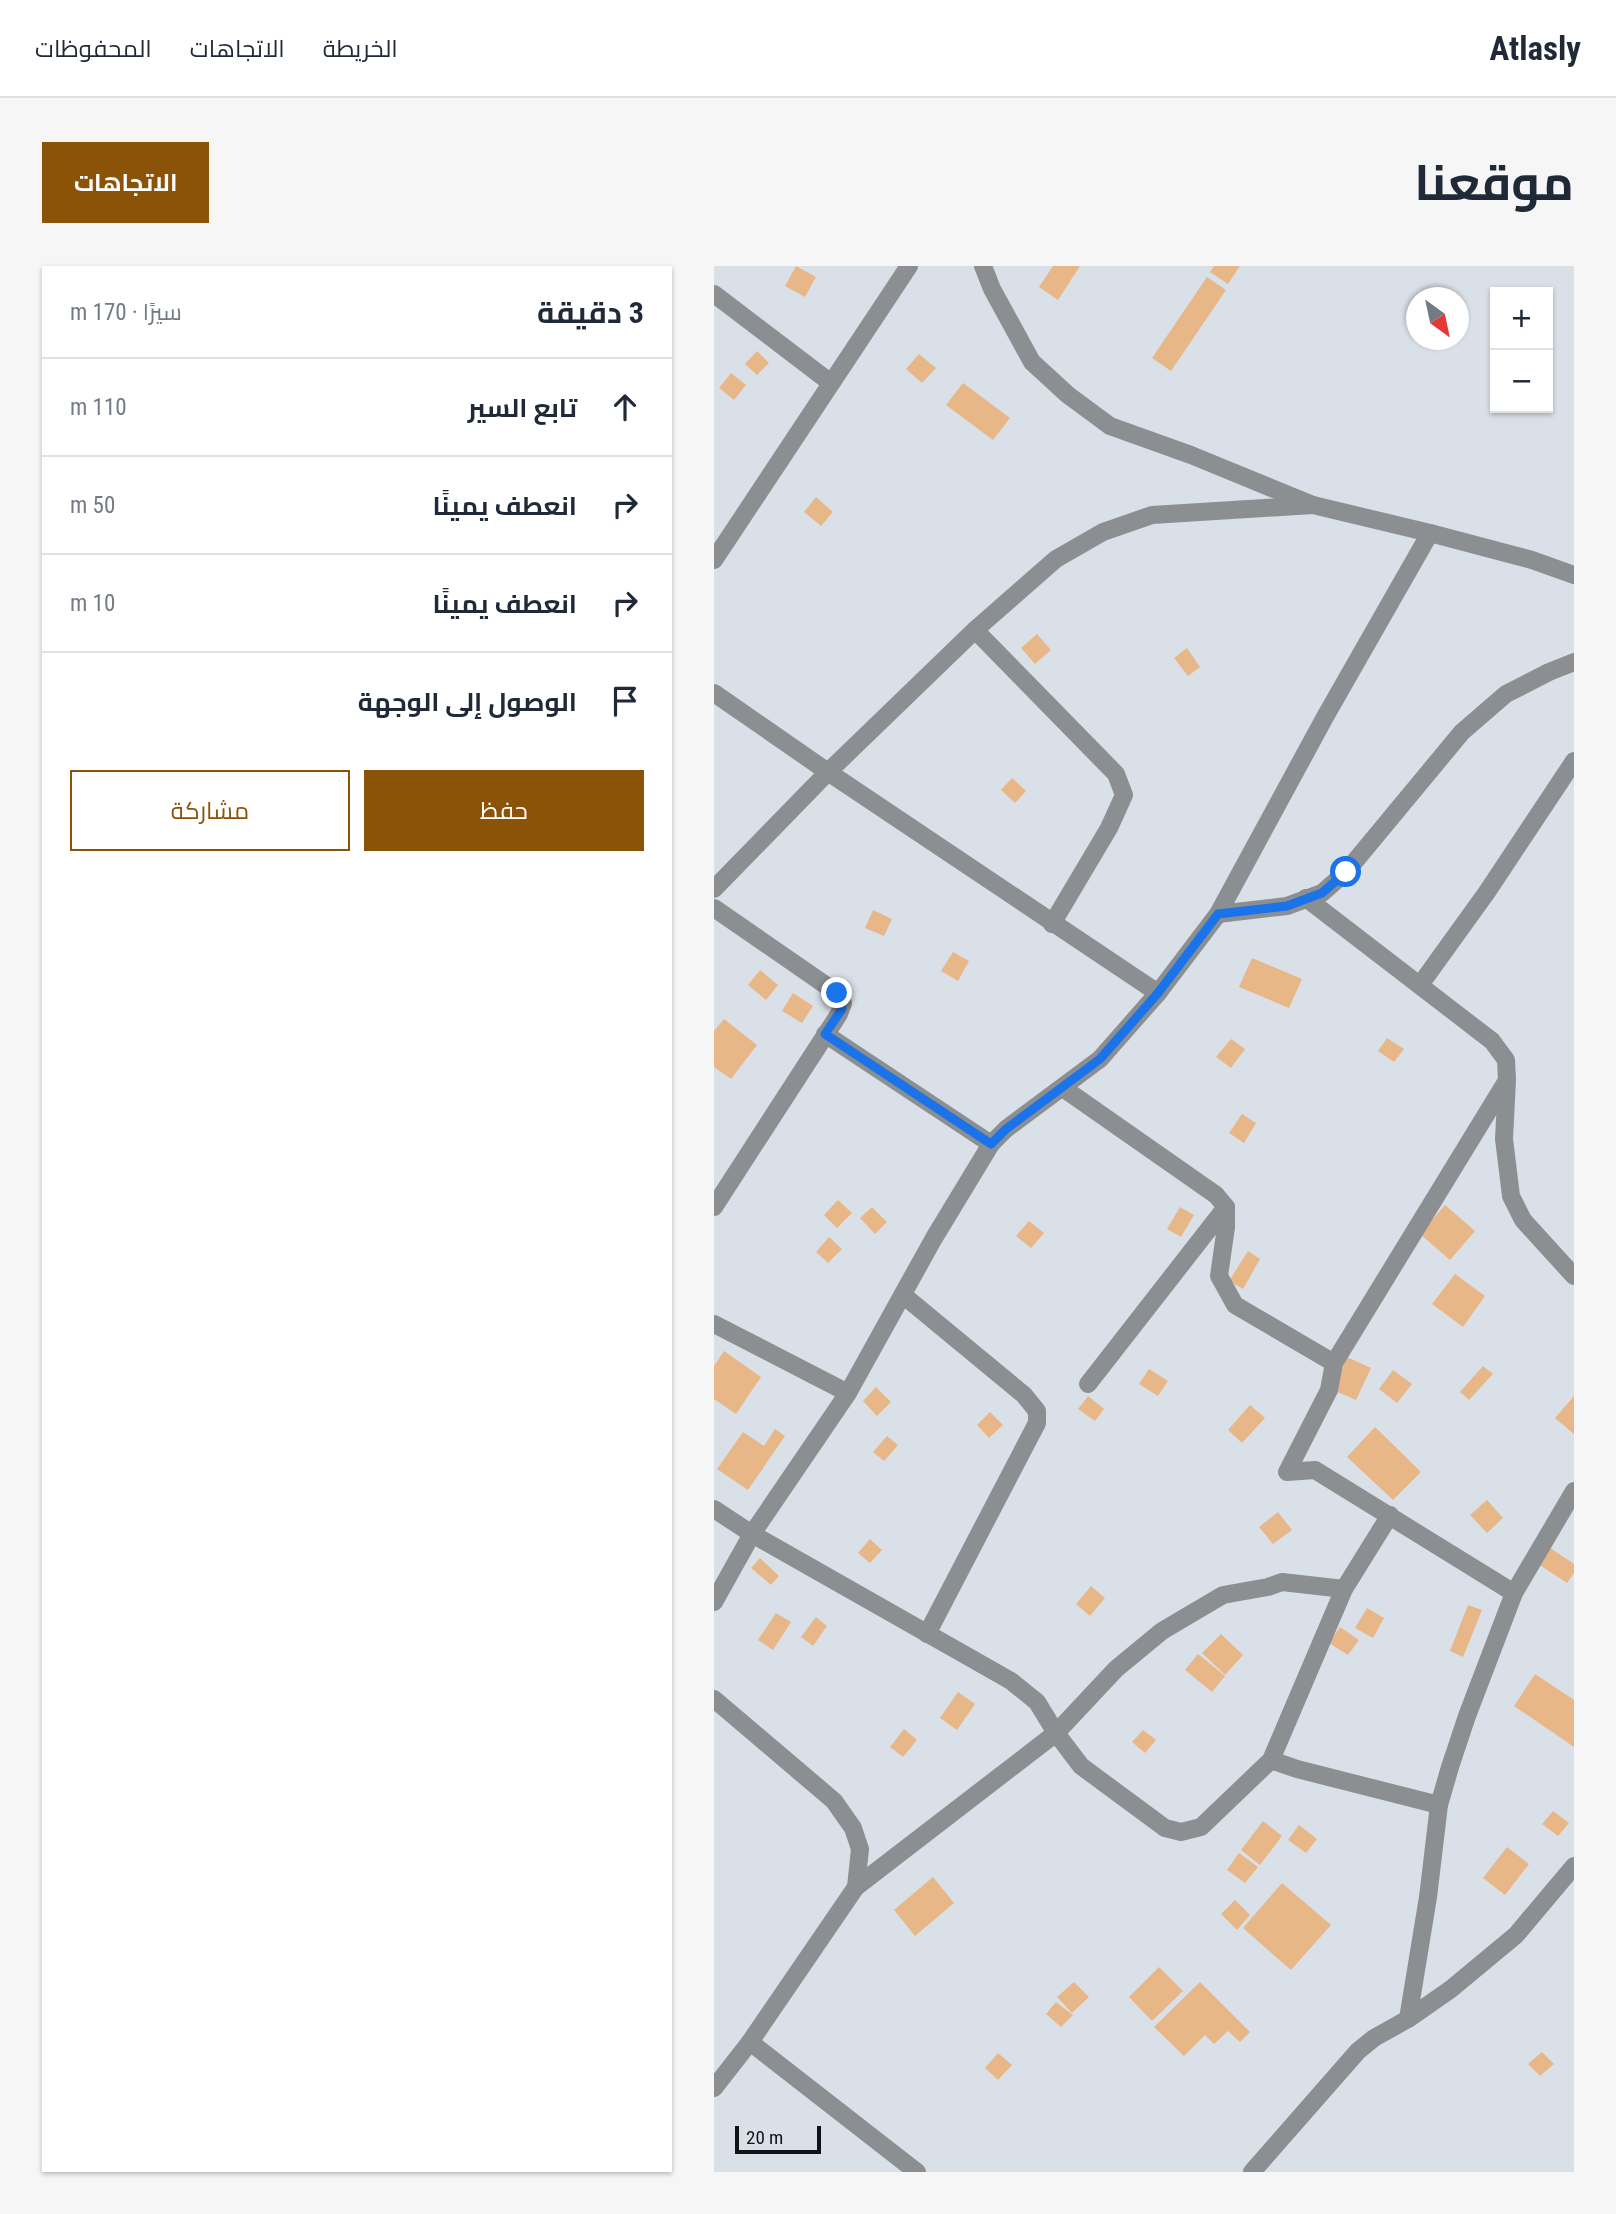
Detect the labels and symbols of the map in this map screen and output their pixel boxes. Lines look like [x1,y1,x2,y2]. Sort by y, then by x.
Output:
north arrow [1406,287,1469,350]
route start [1330,856,1361,887]
route end [821,977,852,1008]
scale bar [735,2123,821,2155]

